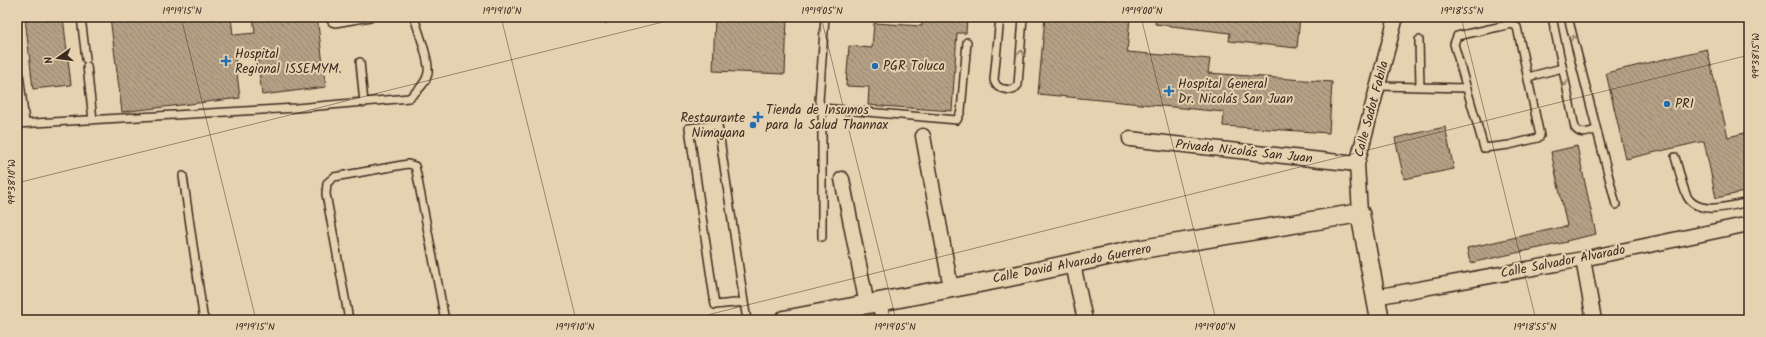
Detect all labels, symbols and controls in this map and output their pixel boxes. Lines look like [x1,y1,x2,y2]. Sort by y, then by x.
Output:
text: 19°19'15"N [162,3,202,19]
text: 19°19'10"N [482,3,522,19]
text: 19°19'05"N [801,3,843,19]
text: 19°19'00"N [1122,3,1163,19]
text: 19°18'55"N [1441,3,1484,19]
text: 99°38'15"W [1748,33,1764,79]
one-way arrow [1570,35,1578,41]
north arrow [38,38,78,78]
place label: Hospital Regional ISSEMYM. [235,44,342,80]
one-way arrow [1016,50,1025,56]
text: N [40,55,59,66]
marker: Hospital Regional ISSEMYM. [220,55,232,67]
place label: PGR Toluca [883,56,945,77]
street label: Calle Sadot Fabila [1349,58,1395,160]
marker: PGR Toluca [870,61,880,71]
place label: Hospital General Dr. Nicolás San Juan [1178,74,1293,110]
one-way arrow [1561,79,1569,86]
marker: Hospital General Dr. Nicolás San Juan [1163,85,1175,97]
place label: PRI [1675,94,1694,115]
marker: PRI [1662,99,1672,109]
place label: Tienda de Insumos para la Salud Thannax [765,100,889,136]
place label: Restaurante Nimayana [680,108,745,144]
marker: Tienda de Insumos para la Salud Thannax [753,112,763,122]
marker: Restaurante Nimayana [748,120,758,130]
street label: Privada Nicolás San Juan [1174,134,1314,170]
text: 99°38'10"W [4,159,20,205]
street label: Calle David Alvarado Guerrero [991,238,1153,290]
street label: Calle Salvador Alvarado [1499,240,1627,284]
text: 19°19'15"N [235,319,275,335]
text: 19°19'10"N [555,319,595,335]
text: 19°19'05"N [874,319,916,335]
text: 19°19'00"N [1195,319,1236,335]
text: 19°18'55"N [1514,319,1557,335]

